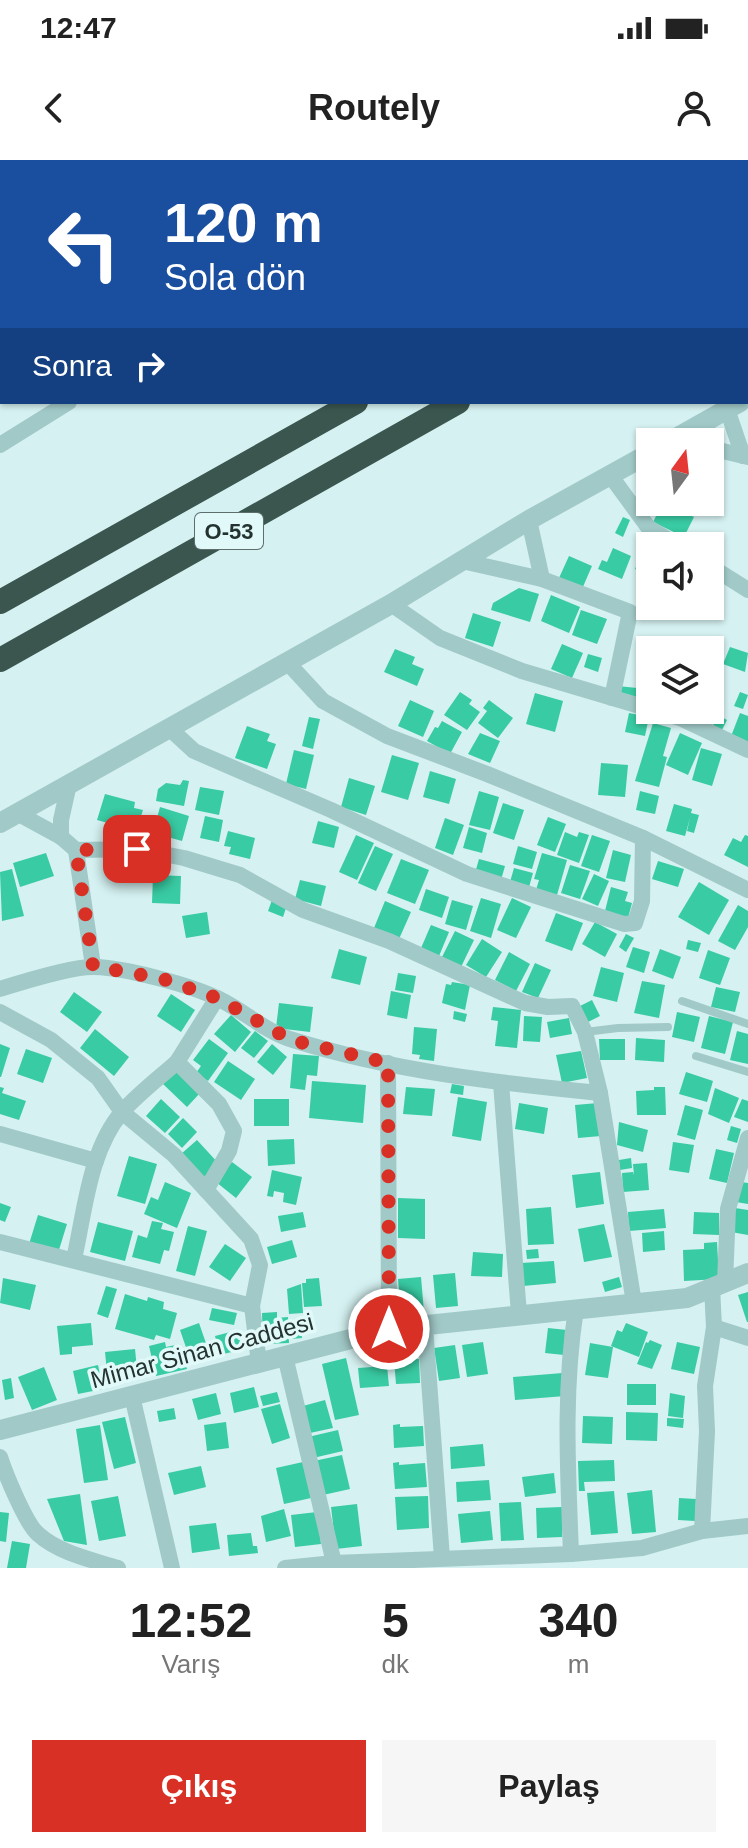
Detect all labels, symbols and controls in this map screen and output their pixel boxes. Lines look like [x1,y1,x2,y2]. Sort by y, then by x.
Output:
text: 12:47 [40,11,117,44]
icon: back [32,86,76,130]
icon: person [672,86,716,130]
text: Routely [308,87,440,128]
text: 120 m [164,191,323,254]
icon: left [32,192,136,296]
text: Sola dön [164,257,306,298]
icon: right [128,344,172,388]
text: Sonra [32,349,112,382]
north arrow [636,428,724,516]
map controls [636,428,724,724]
road number: O-53 [195,513,263,549]
button: sound [636,532,724,620]
button: layers [636,636,724,724]
pin [103,815,171,883]
icon: arrive [115,827,159,871]
position arrow [347,1287,431,1371]
street label: Mimar Sinan Caddesi [88,1308,316,1393]
text: 12:52 [129,1594,252,1647]
text: 5 [382,1594,409,1647]
text: 340 [538,1594,619,1647]
text: Varış [161,1649,220,1679]
text: dk [382,1649,409,1679]
text: m [568,1649,589,1679]
button: Çıkış [32,1740,366,1832]
button: Paylaş [382,1740,716,1832]

